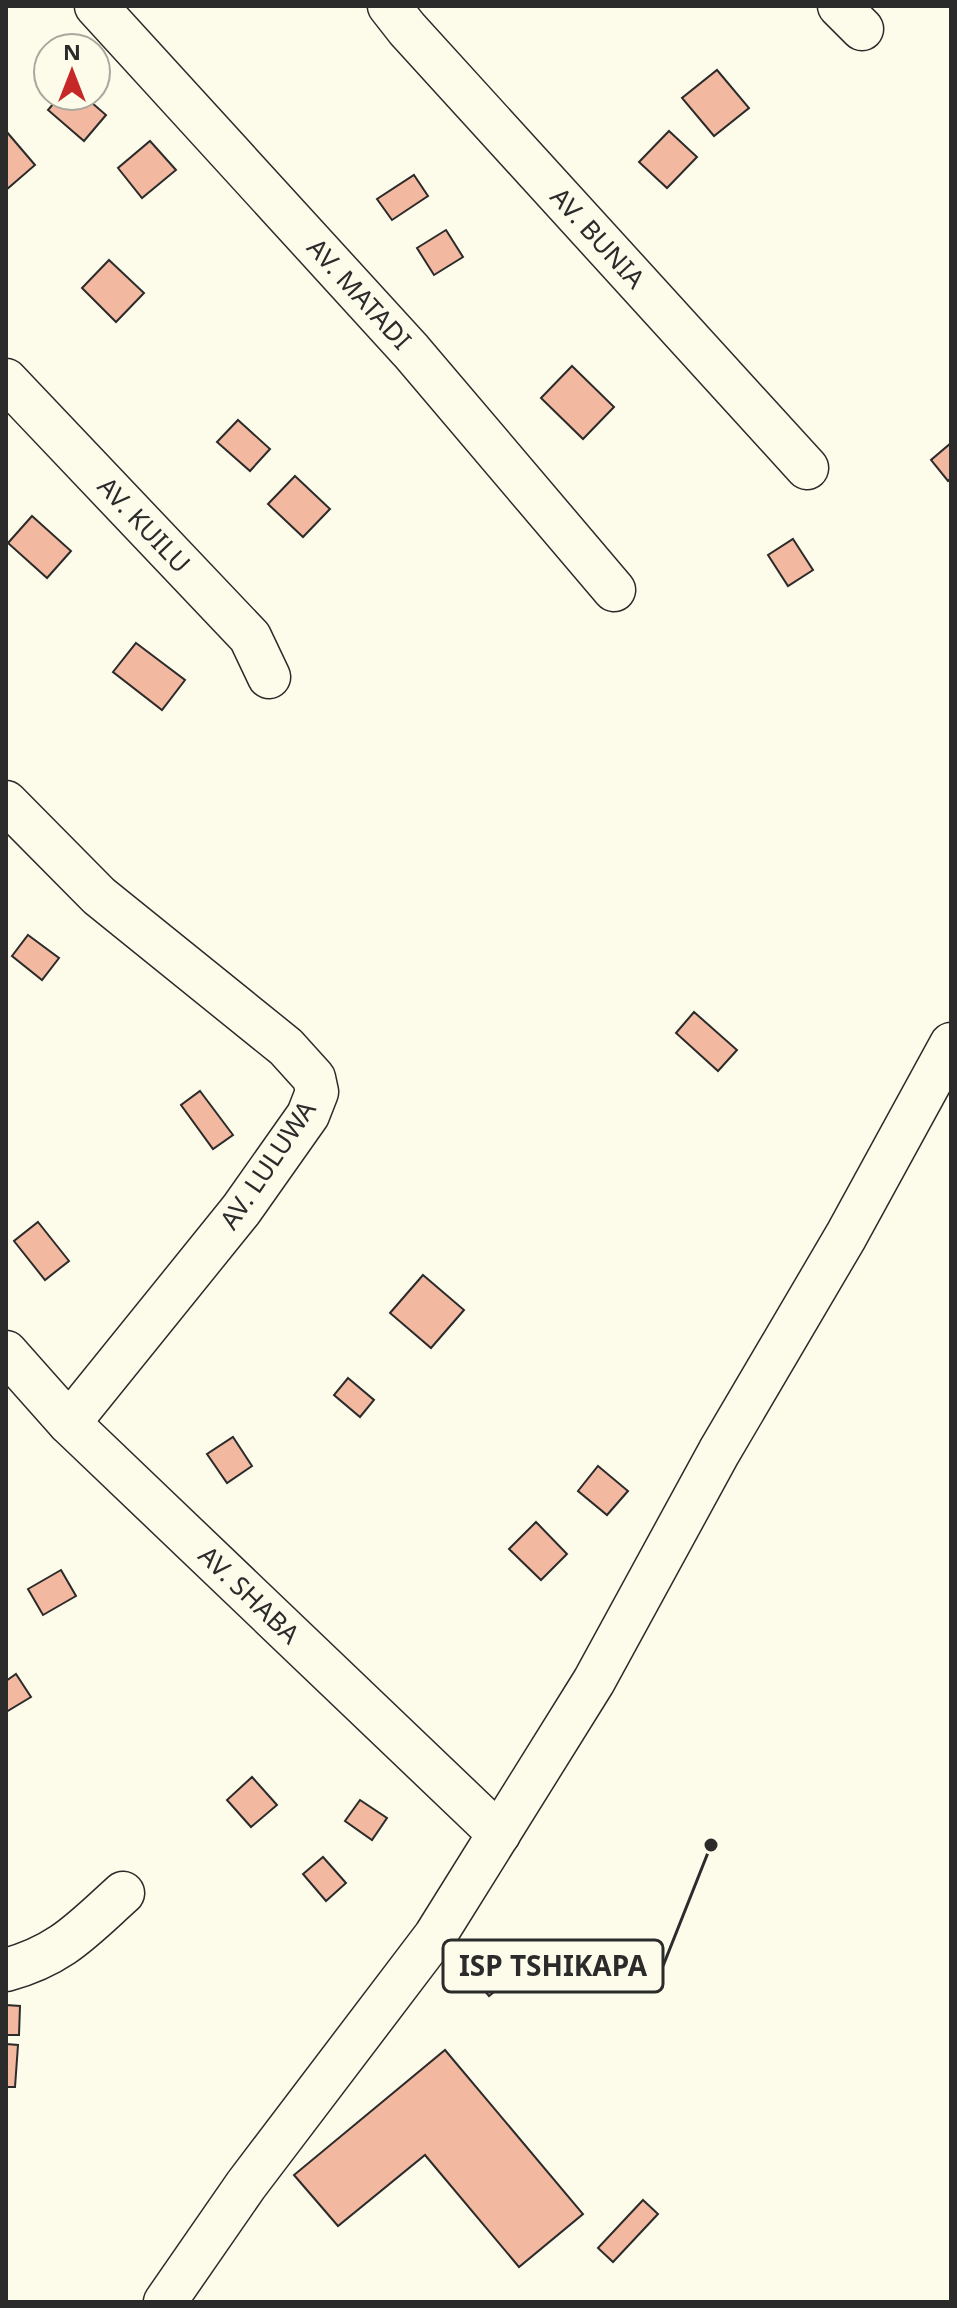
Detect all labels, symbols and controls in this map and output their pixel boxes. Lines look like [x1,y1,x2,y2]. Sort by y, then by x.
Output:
north arrow [32,32,112,112]
text: N [63,36,81,66]
street label: AV. BUNIA [543,179,654,296]
street label: AV. MATADI [300,230,420,357]
street label: AV. KUILU [90,468,199,580]
street label: AV. LULUWA [211,1093,324,1236]
street label: AV. SHABA [191,1537,308,1652]
callout: ISP TSHIKAPA [443,1940,663,1992]
text: ISP TSHIKAPA [459,1946,648,1984]

